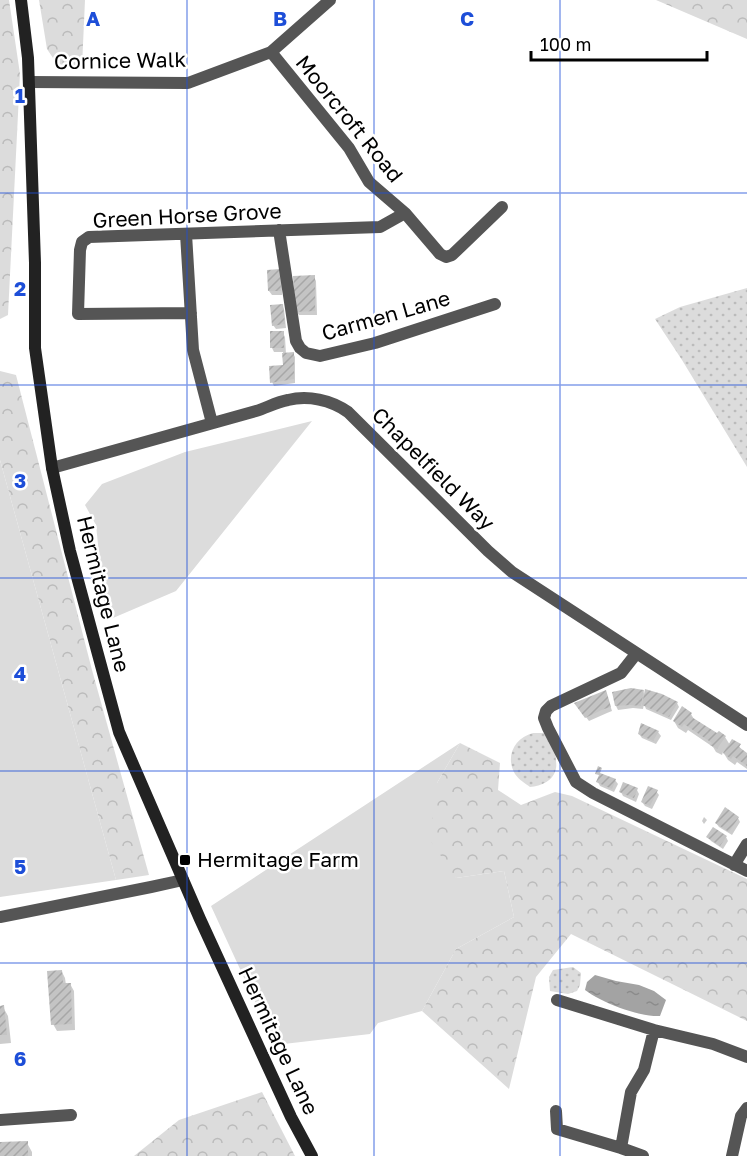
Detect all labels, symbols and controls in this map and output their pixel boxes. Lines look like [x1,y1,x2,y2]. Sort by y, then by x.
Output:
text: A [86,6,100,30]
text: B [273,6,287,30]
text: C [460,6,474,30]
scale bar [531,24,706,62]
text: 100 m [540,33,591,55]
street label: Cornice Walk [54,46,186,74]
street label: Moorcroft Road [291,50,409,187]
text: 1 [15,83,25,107]
street label: Green Horse Grove [92,197,282,233]
text: 2 [14,276,26,300]
street label: Carmen Lane [319,284,453,346]
street label: Chapelfield Way [367,401,501,535]
text: 3 [14,468,26,492]
street label: Hermitage Lane [72,513,136,675]
text: 4 [14,661,26,685]
place label: Hermitage Farm [197,846,359,872]
marker: Hermitage Farm [178,853,192,867]
text: 5 [14,854,26,878]
street label: Hermitage Lane [233,962,325,1119]
text: 6 [14,1046,26,1070]

